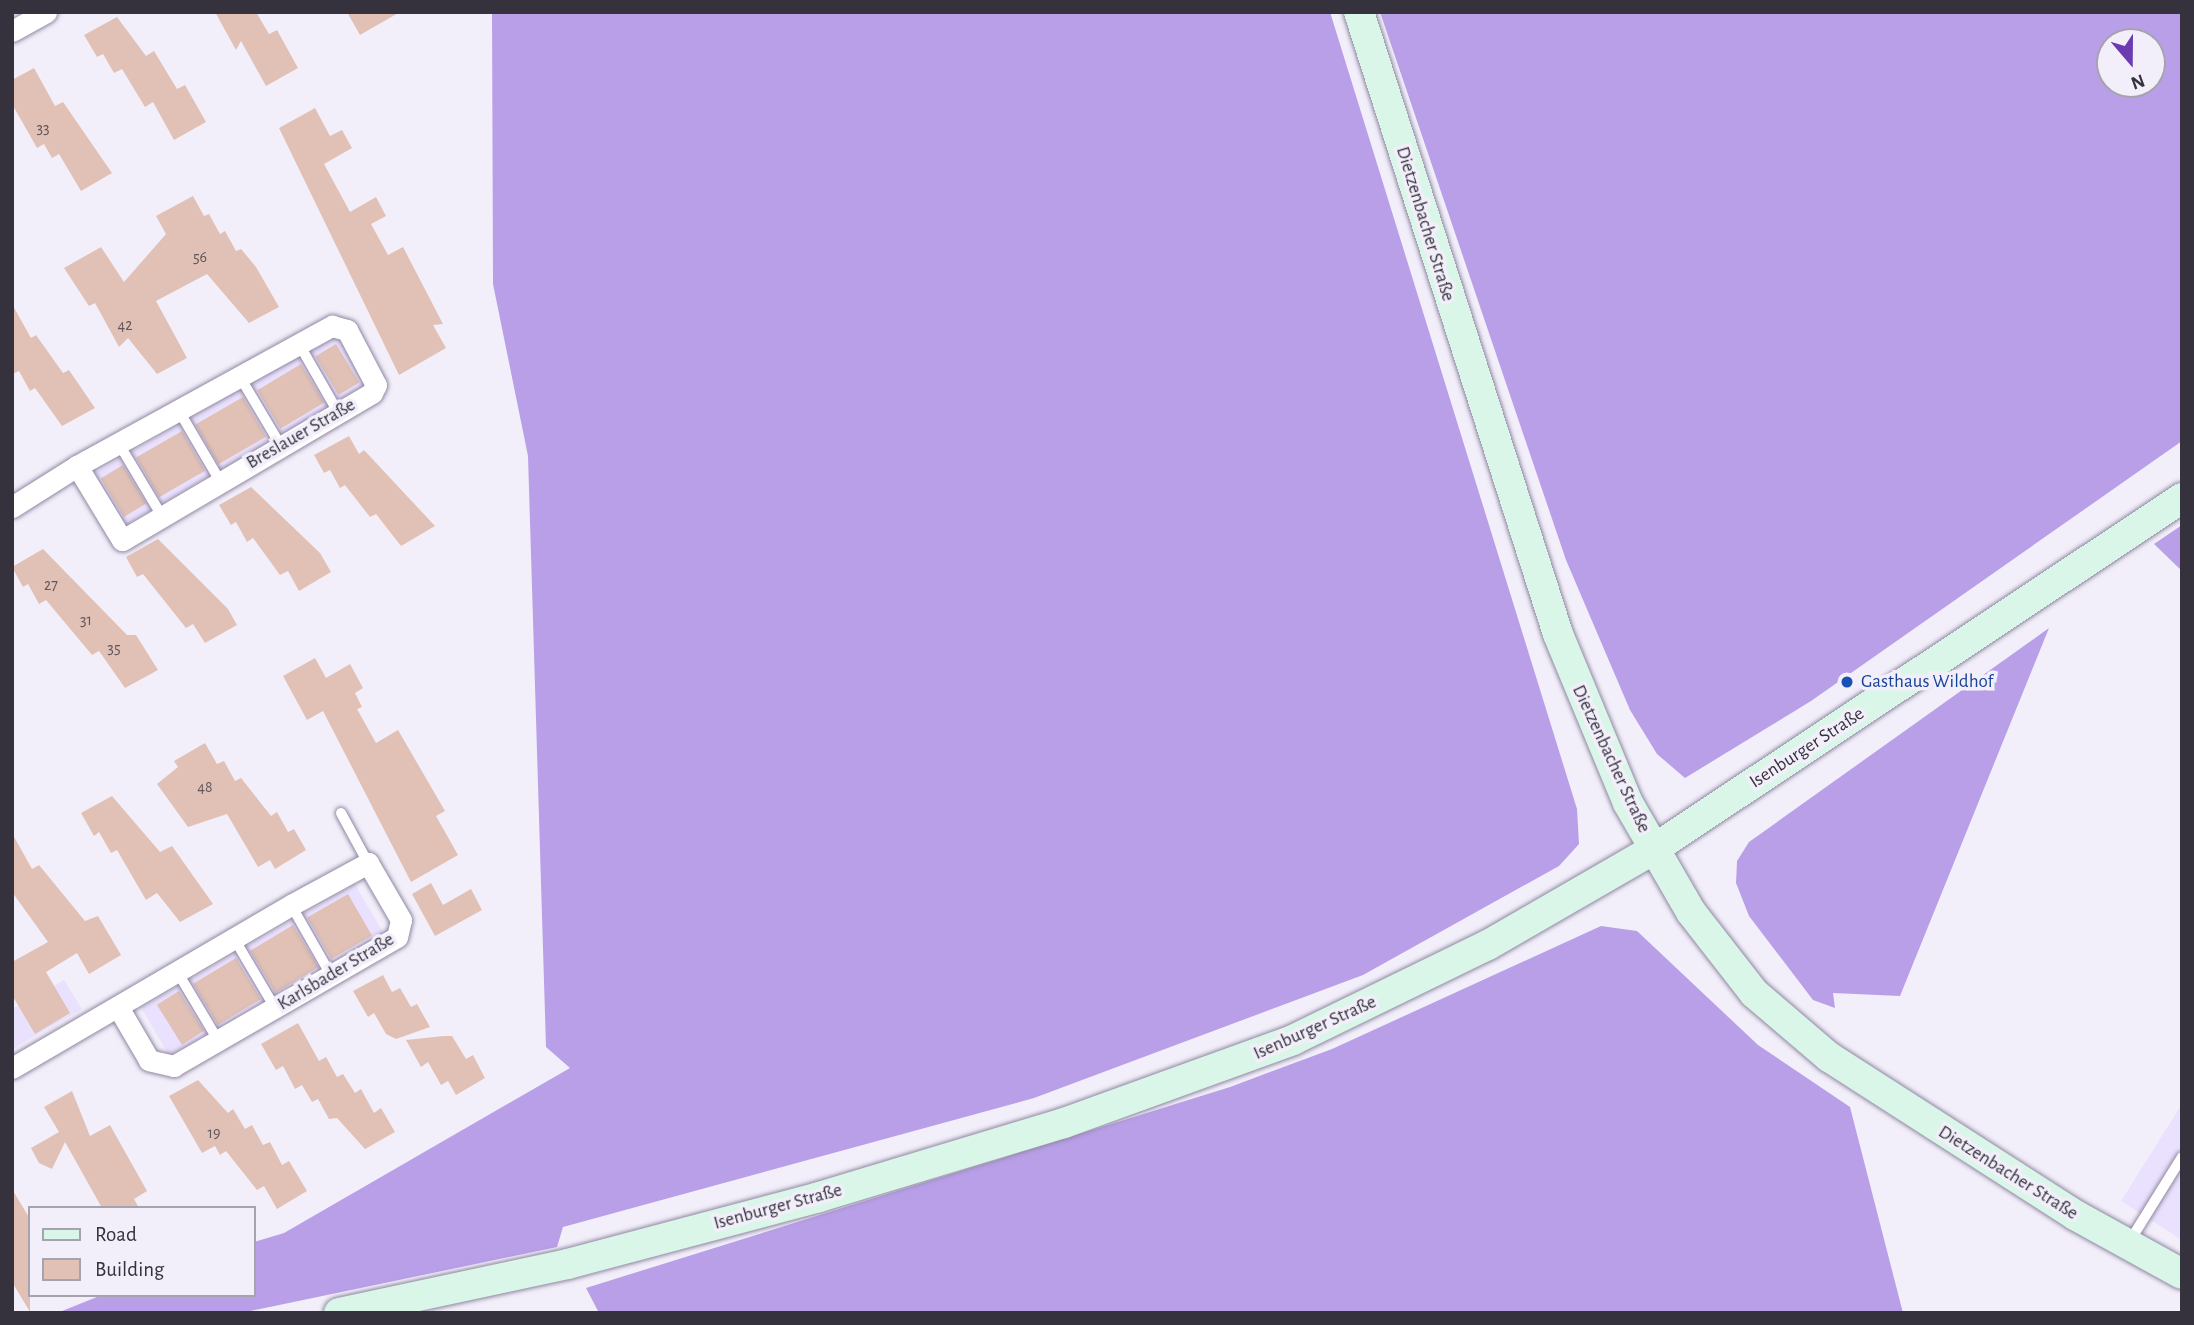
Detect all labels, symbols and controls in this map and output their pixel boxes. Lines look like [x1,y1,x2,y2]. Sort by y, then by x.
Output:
north arrow [2096,28,2166,98]
text: N [2128,70,2147,93]
house number: 33 [36,118,50,138]
street label: Dietzenbacher Straße [1391,144,1459,304]
house number: 56 [193,247,207,267]
house number: 42 [118,315,132,335]
street label: Breslauer Straße [242,394,360,474]
house number: 27 [44,575,58,595]
house number: 31 [80,610,92,630]
house number: 35 [107,638,121,658]
place label: Gasthaus Wildhof [1861,671,1993,693]
marker: Gasthaus Wildhof [1839,674,1855,690]
street label: Dietzenbacher Straße [1567,681,1655,837]
street label: Isenburger Straße [1745,702,1869,794]
house number: 48 [197,777,213,797]
street label: Karlsbader Straße [274,928,398,1016]
street label: Isenburger Straße [1250,991,1380,1065]
street label: Dietzenbacher Straße [1934,1121,2082,1225]
house number: 19 [207,1123,221,1143]
street label: Isenburger Straße [711,1179,845,1235]
legend [28,1206,256,1297]
text: Road [95,1224,137,1245]
text: Building [95,1259,164,1280]

